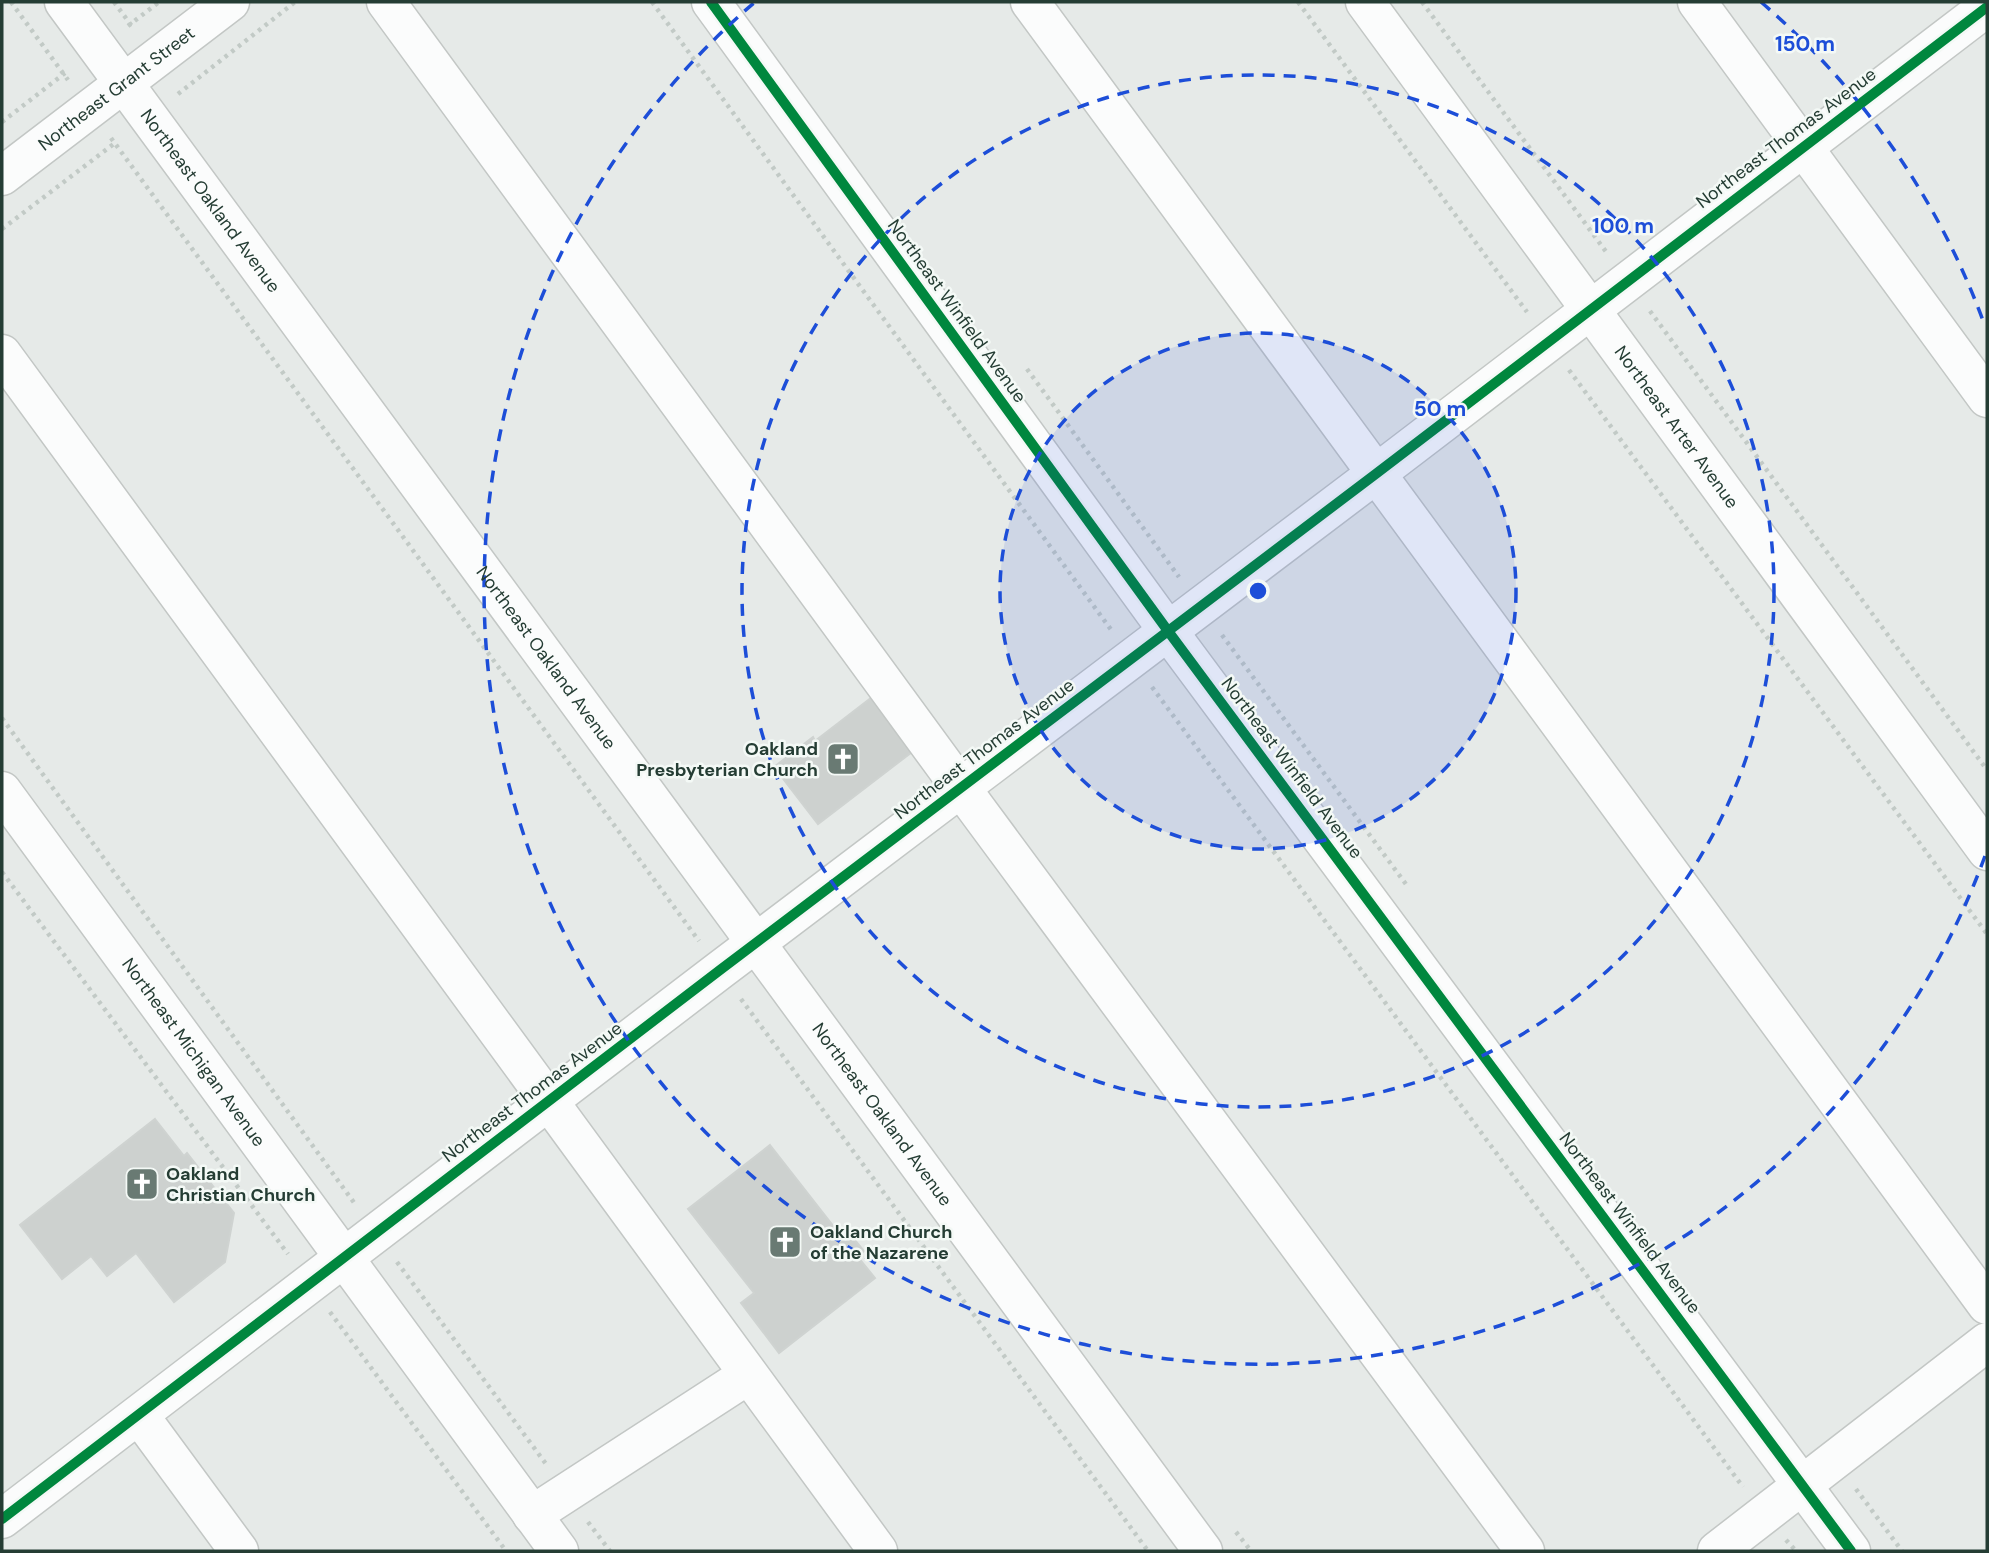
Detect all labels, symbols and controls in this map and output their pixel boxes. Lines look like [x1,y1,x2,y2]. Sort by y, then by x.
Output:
street label: Northeast Grant Street [33,21,200,156]
text: 150 m [1775,30,1835,58]
street label: Northeast Thomas Avenue [1691,62,1881,214]
street label: Northeast Oakland Avenue [135,104,286,298]
text: 100 m [1592,212,1654,240]
street label: Northeast Winfield Avenue [882,214,1032,408]
street label: Northeast Arter Avenue [1609,341,1744,513]
text: 50 m [1414,395,1466,423]
street label: Northeast Oakland Avenue [471,561,622,754]
centre of rings [1246,579,1270,603]
street label: Northeast Winfield Avenue [1216,672,1368,864]
street label: Northeast Thomas Avenue [889,673,1079,825]
place label: Oakland Presbyterian Church [636,737,818,782]
church icon: Oakland Presbyterian Church [824,740,862,778]
street label: Northeast Michigan Avenue [116,953,271,1152]
street label: Northeast Thomas Avenue [437,1016,627,1168]
street label: Northeast Oakland Avenue [807,1018,958,1211]
street label: Northeast Winfield Avenue [1554,1127,1706,1319]
place label: Oakland Christian Church [166,1162,315,1207]
church icon: Oakland Christian Church [123,1165,161,1203]
place label: Oakland Church of the Nazarene [810,1220,952,1265]
church icon: Oakland Church of the Nazarene [766,1223,804,1261]

